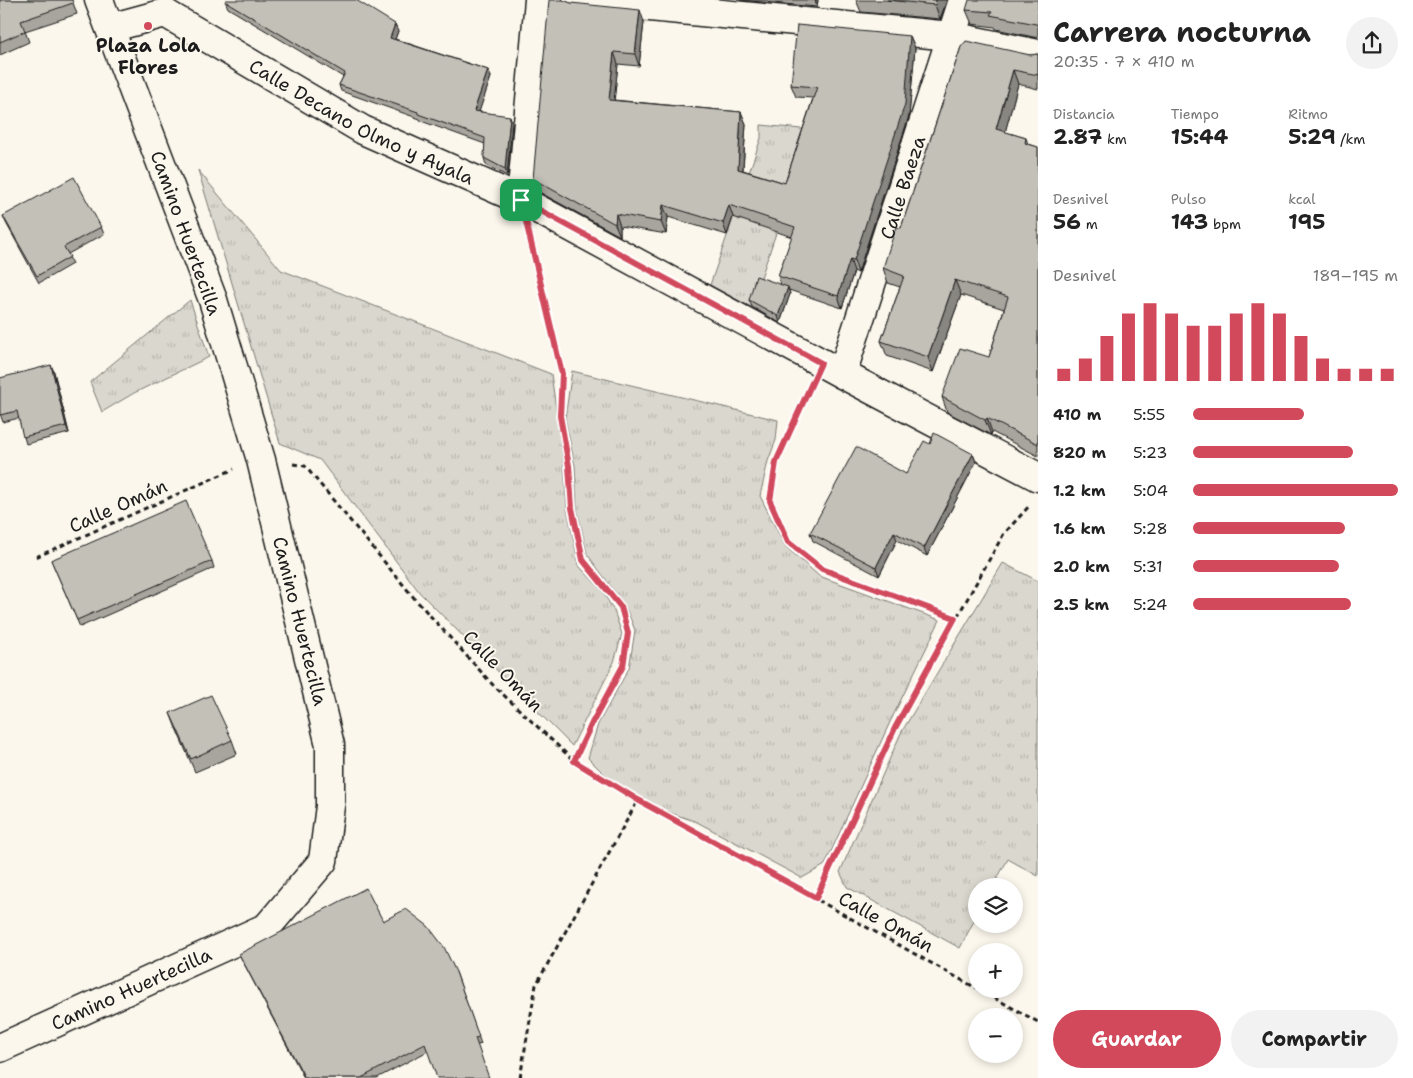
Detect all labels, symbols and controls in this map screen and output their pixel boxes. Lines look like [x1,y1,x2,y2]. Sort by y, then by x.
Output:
text: Carrera nocturna [1053,13,1311,51]
button: share [1346,17,1398,69]
marker: Plaza Lola Flores [142,20,154,32]
place label: Plaza Lola Flores [96,33,200,80]
text: 20:35 · 7 × 410 m [1053,51,1194,72]
street label: Calle Decano Olmo y Ayala [245,53,478,190]
text: Distancia [1053,105,1115,123]
text: Tiempo [1171,105,1219,123]
text: Ritmo [1288,105,1328,123]
text: 2.87 [1053,123,1102,151]
text: 15:44 [1171,123,1228,151]
text: 5:29 [1288,123,1336,151]
text: km [1102,130,1127,148]
text: /km [1336,130,1365,148]
street label: Calle Baeza [874,132,931,243]
street label: Camino Huertecilla [145,147,227,319]
pin [500,179,542,221]
icon: arrive [507,186,535,214]
text: Desnivel [1053,190,1108,208]
text: Pulso [1171,190,1206,208]
text: kcal [1288,190,1316,208]
text: 56 [1053,208,1081,236]
text: 143 [1171,208,1208,236]
text: 195 [1288,208,1325,236]
text: m [1081,215,1098,233]
text: bpm [1208,215,1241,233]
text: Desnivel [1053,265,1116,286]
text: 189–195 m [1313,265,1398,286]
text: 410 m [1053,404,1101,425]
text: 5:55 [1133,404,1165,425]
text: 820 m [1053,442,1106,463]
text: 5:23 [1133,442,1167,463]
street label: Calle Omán [65,473,171,539]
text: 1.2 km [1053,480,1106,501]
text: 5:04 [1133,480,1168,501]
text: 1.6 km [1053,518,1105,539]
text: 5:28 [1133,518,1168,539]
street label: Camino Huertecilla [267,534,333,708]
text: 2.0 km [1053,556,1110,577]
text: 5:31 [1133,556,1163,577]
text: 2.5 km [1053,594,1109,615]
text: 5:24 [1133,594,1167,615]
street label: Calle Omán [458,625,548,717]
map controls [968,878,1023,1063]
button: layers [968,878,1023,933]
street label: Calle Omán [834,886,938,958]
street label: Camino Huertecilla [47,941,215,1036]
button: + [968,943,1023,998]
button: − [968,1008,1023,1063]
button: Guardar [1053,1010,1221,1068]
button: Compartir [1231,1010,1398,1068]

